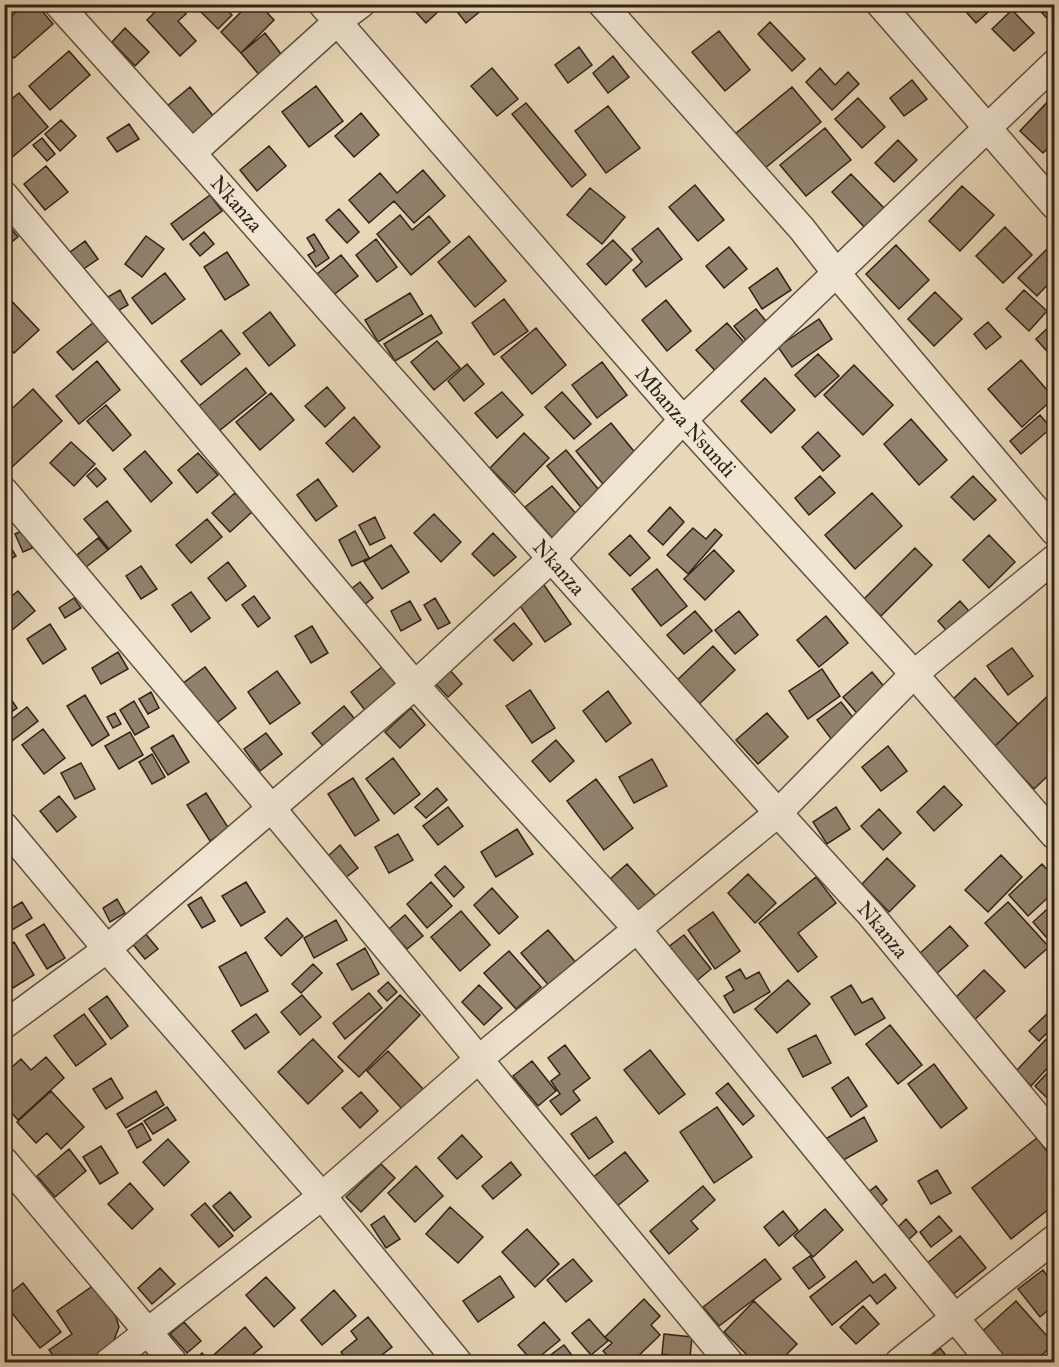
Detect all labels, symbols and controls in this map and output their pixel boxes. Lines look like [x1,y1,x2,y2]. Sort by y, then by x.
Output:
street label: Nkanza [205,170,268,237]
street label: Mbanza Nsundi [630,361,742,483]
street label: Nkanza [527,534,591,601]
street label: Nkanza [852,896,914,964]

